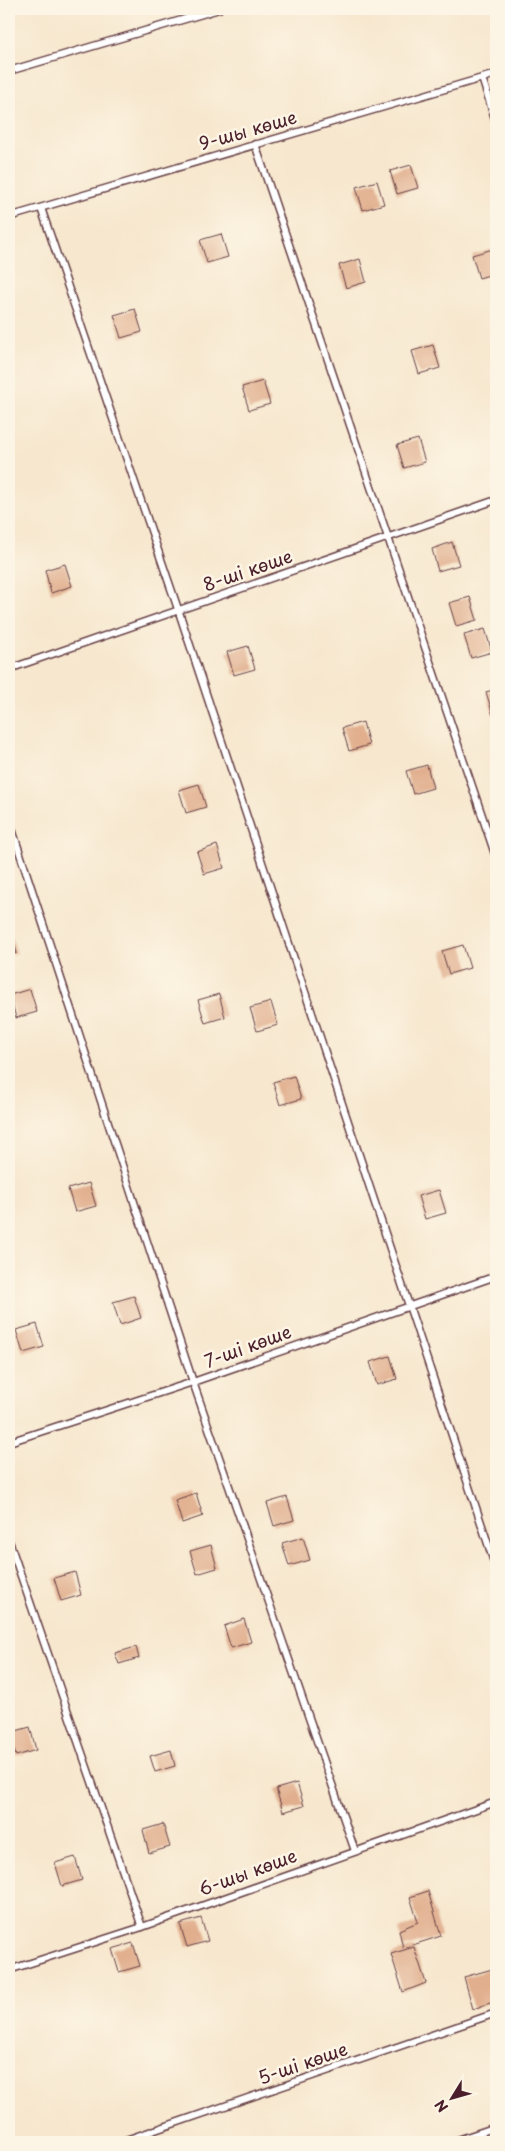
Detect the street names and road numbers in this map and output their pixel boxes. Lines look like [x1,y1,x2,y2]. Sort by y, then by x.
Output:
street label: 9-шы көше [196,103,300,156]
street label: 8-ші көше [199,542,296,597]
street label: 7-ші көше [200,1317,295,1374]
street label: 6-шы көше [195,1841,300,1902]
street label: 5-ші көше [254,2035,351,2091]

